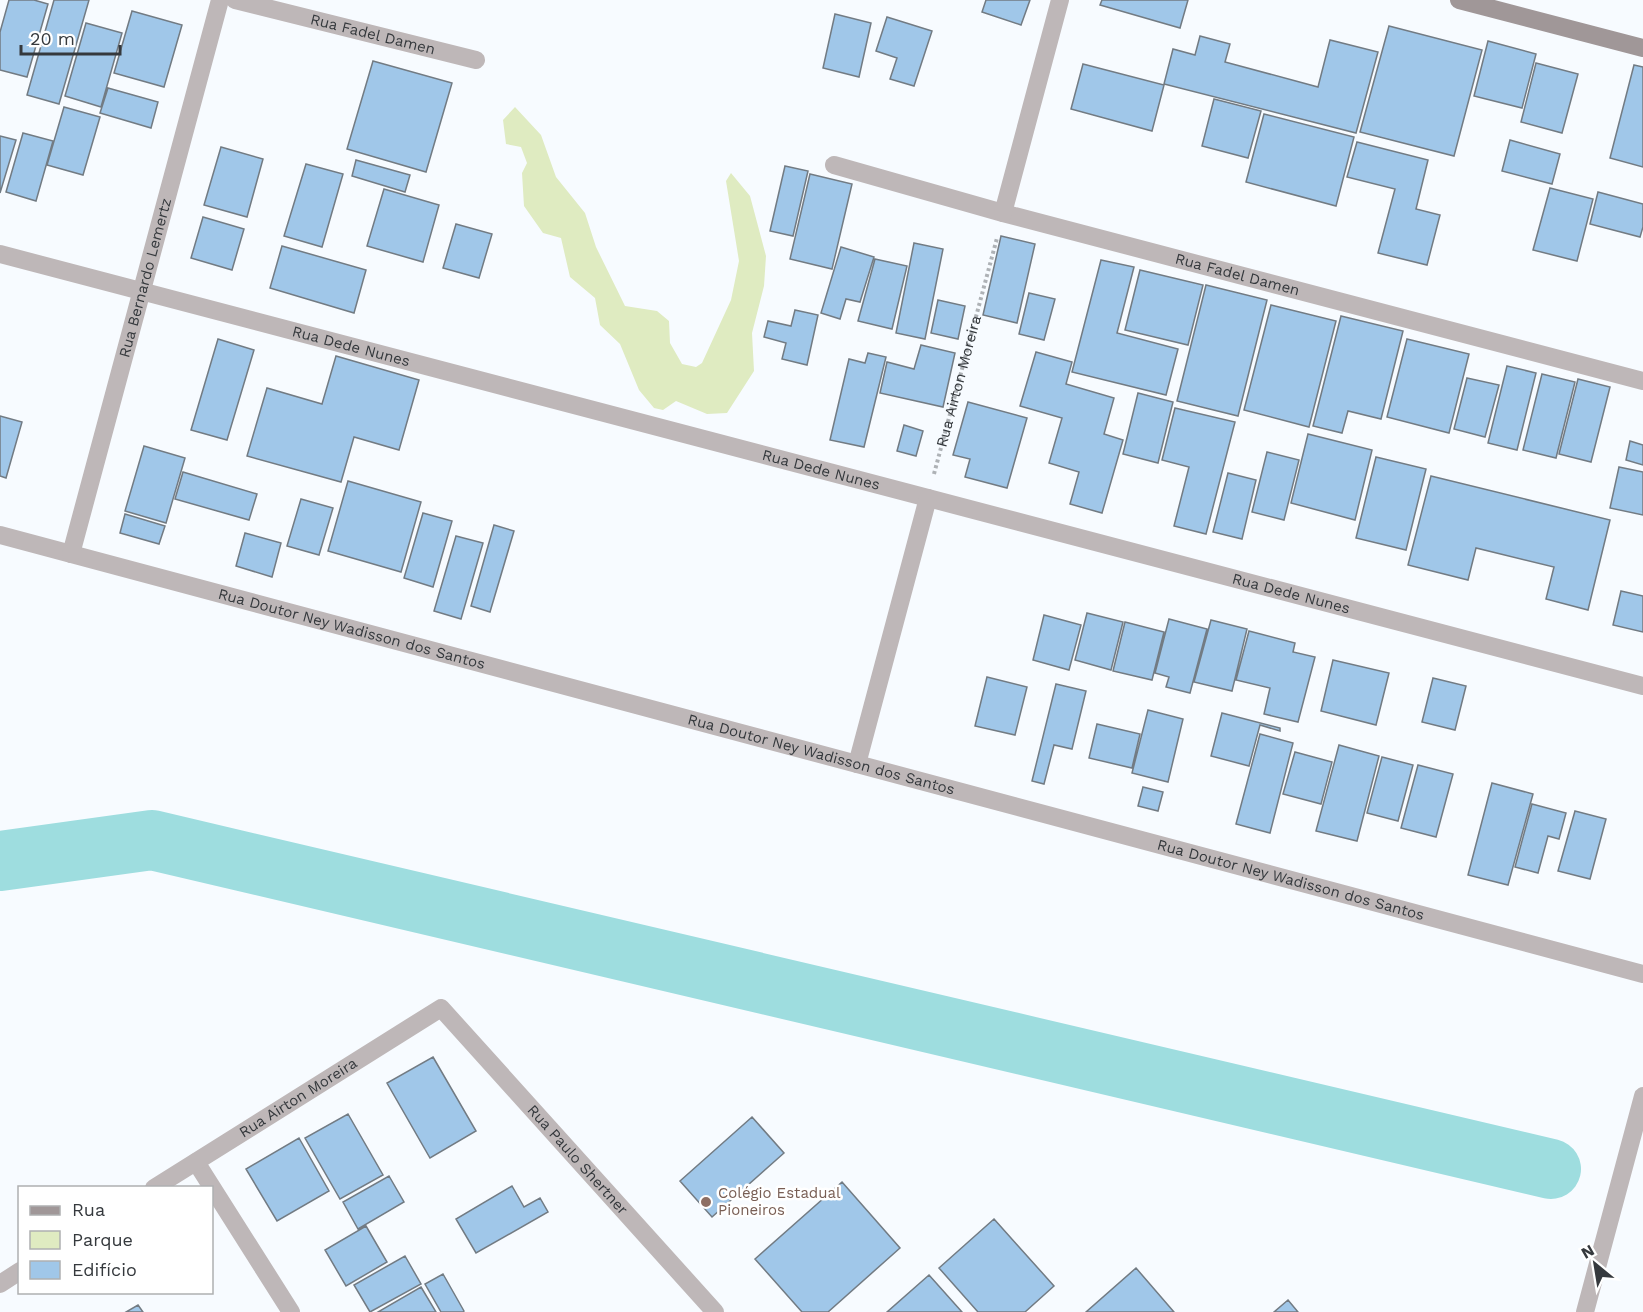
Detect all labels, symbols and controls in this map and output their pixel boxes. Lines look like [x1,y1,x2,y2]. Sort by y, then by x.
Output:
street label: Rua Fadel Damen [308,10,437,59]
scale bar [21,18,120,56]
text: 20 m [30,28,75,49]
street label: Rua Bernardo Lemertz [115,196,175,360]
street label: Rua Fadel Damen [1173,250,1302,299]
street label: Rua Airton Moreira [933,313,985,449]
street label: Rua Dede Nunes [290,322,412,370]
street label: Rua Dede Nunes [760,446,882,494]
street label: Rua Dede Nunes [1230,569,1352,618]
street label: Rua Doutor Ney Wadisson dos Santos [216,585,487,673]
street label: Rua Doutor Ney Wadisson dos Santos [686,710,957,799]
street label: Rua Doutor Ney Wadisson dos Santos [1155,836,1426,924]
street label: Rua Airton Moreira [236,1054,361,1141]
street label: Rua Paulo Shertner [524,1101,632,1218]
place label: Colégio Estadual Pioneiros [718,1184,841,1219]
legend [18,1186,213,1294]
marker: Colégio Estadual Pioneiros [699,1195,713,1209]
text: Rua [72,1199,105,1220]
text: Parque [72,1229,133,1250]
north arrow [1565,1234,1625,1294]
text: N [1578,1240,1598,1263]
text: Edifício [72,1259,137,1280]

